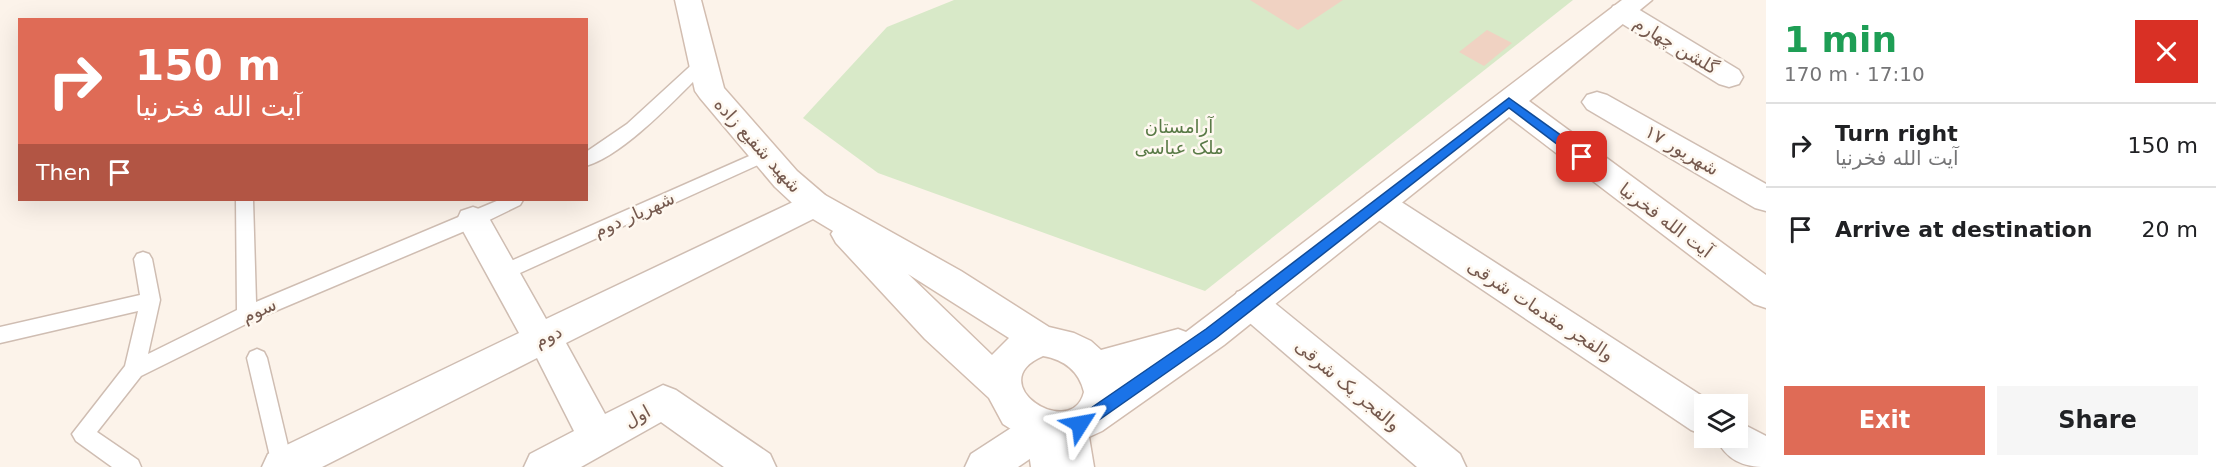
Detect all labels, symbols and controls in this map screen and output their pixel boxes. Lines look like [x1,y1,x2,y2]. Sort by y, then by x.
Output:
street label: گلشن چهارم [1629,12,1722,79]
text: 1 min [1784,19,1897,60]
button: close [2135,20,2198,83]
text: 150 m [135,41,281,90]
icon: right [36,42,114,120]
text: 170 m · 17:10 [1784,62,1925,86]
text: آیت الله فخرنیا [135,91,302,122]
street label: شهید شفیع زاده [709,93,806,197]
park label: آرامستان ملک عباسی [1134,115,1224,158]
street label: ۱۷ شهریور [1641,121,1722,180]
text: Turn right [1835,121,1958,146]
icon: right [1784,129,1817,162]
pin [1556,131,1607,182]
text: 150 m [2128,133,2198,158]
icon: arrive [1565,140,1598,173]
text: آیت الله فخرنیا [1835,146,1959,170]
icon: arrive [103,156,136,189]
text: Then [36,160,91,185]
street label: آیت الله فخرنیا [1615,177,1718,263]
street label: شهریار دوم [590,187,678,242]
icon: arrive [1784,213,1817,246]
text: Arrive at destination [1835,217,2092,242]
text: 20 m [2142,217,2198,242]
street label: والفجر مقدمات شرقی [1463,255,1618,366]
street label: سوم [238,293,280,328]
street label: دوم [531,320,566,352]
street label: والفجر یک شرقی [1290,335,1405,436]
button: Exit [1784,386,1985,455]
button: Share [1997,386,2198,455]
position arrow [1048,392,1112,456]
map controls [1694,394,1748,448]
button: layers [1694,394,1748,448]
street label: اول [620,400,654,433]

